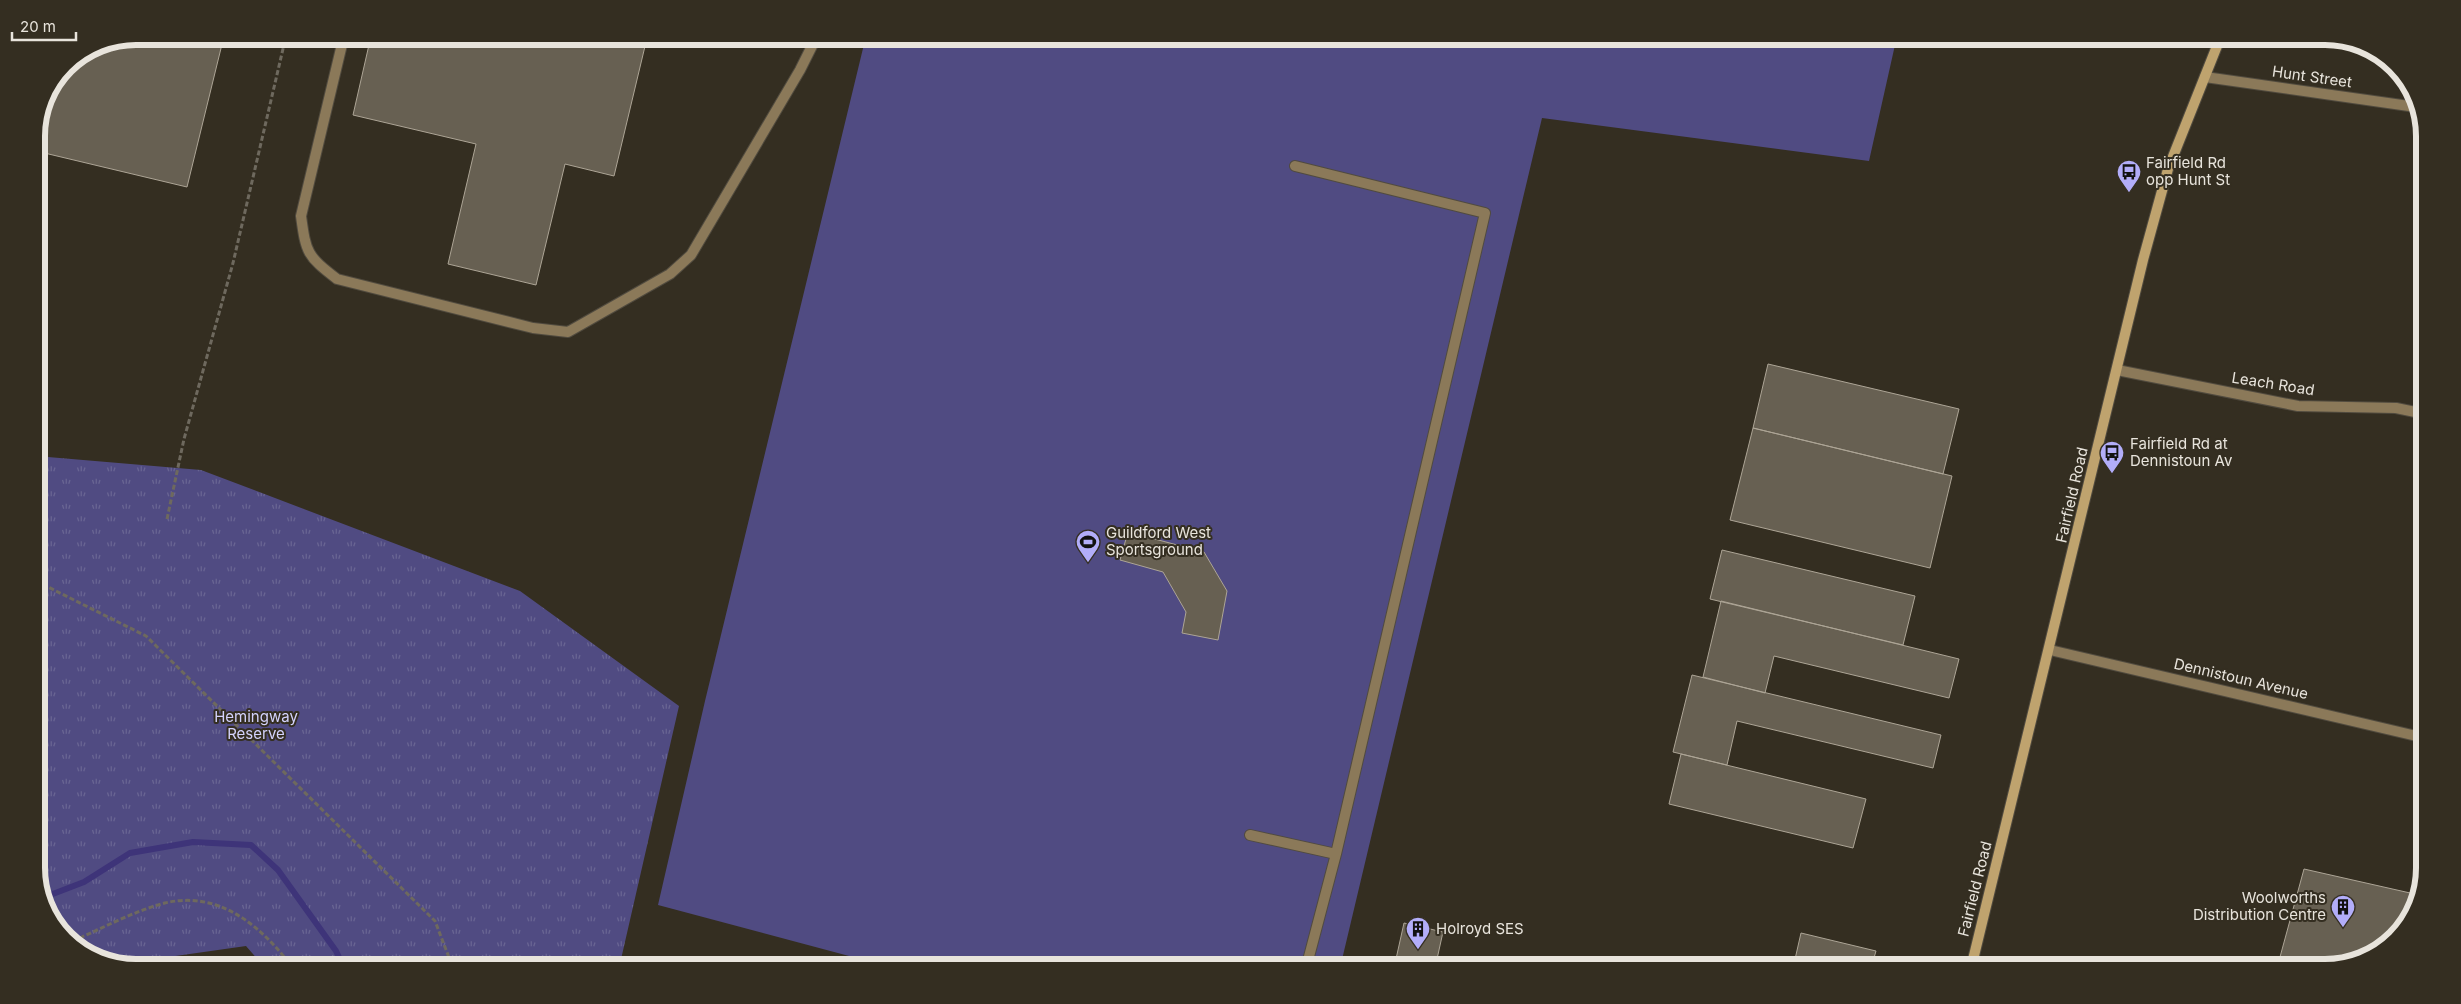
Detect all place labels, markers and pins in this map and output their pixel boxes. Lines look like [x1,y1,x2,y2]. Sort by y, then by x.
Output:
place label: Fairfield Rd opp Hunt St [2146,153,2230,189]
bus stop icon: Fairfield Rd opp Hunt St [2116,159,2142,193]
place label: Fairfield Rd at Dennistoun Av [2130,434,2233,470]
bus stop icon: Fairfield Rd at Dennistoun Av [2099,440,2125,474]
place label: Guildford West Sportsground [1106,523,1211,559]
sports icon: Guildford West Sportsground [1075,529,1101,563]
place label: Woolworths Distribution Centre [2193,888,2326,924]
building icon: Woolworths Distribution Centre [2330,894,2356,928]
building icon: Holroyd SES [1405,916,1431,950]
place label: Holroyd SES [1436,919,1524,938]

